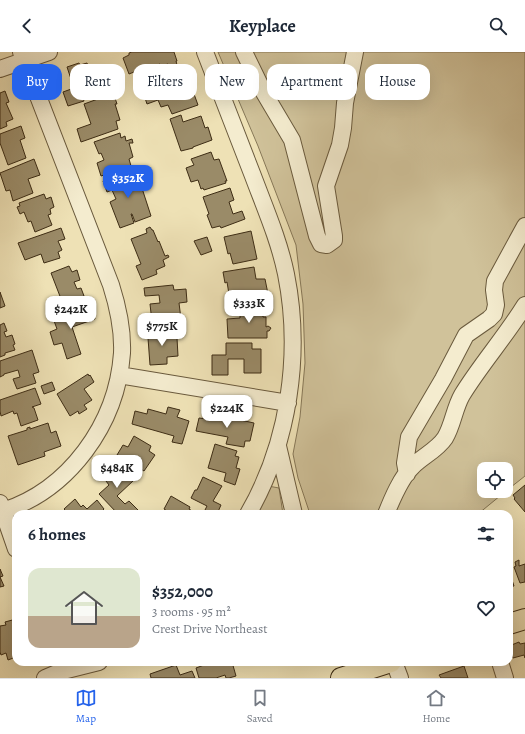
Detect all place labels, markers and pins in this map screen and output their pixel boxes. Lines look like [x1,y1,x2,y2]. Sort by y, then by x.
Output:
pin: $352K [100,165,156,199]
pin: $333K [221,290,277,324]
pin: $242K [43,296,99,330]
pin: $775K [134,313,190,347]
pin: $224K [199,395,255,429]
pin: $484K [89,455,145,489]

